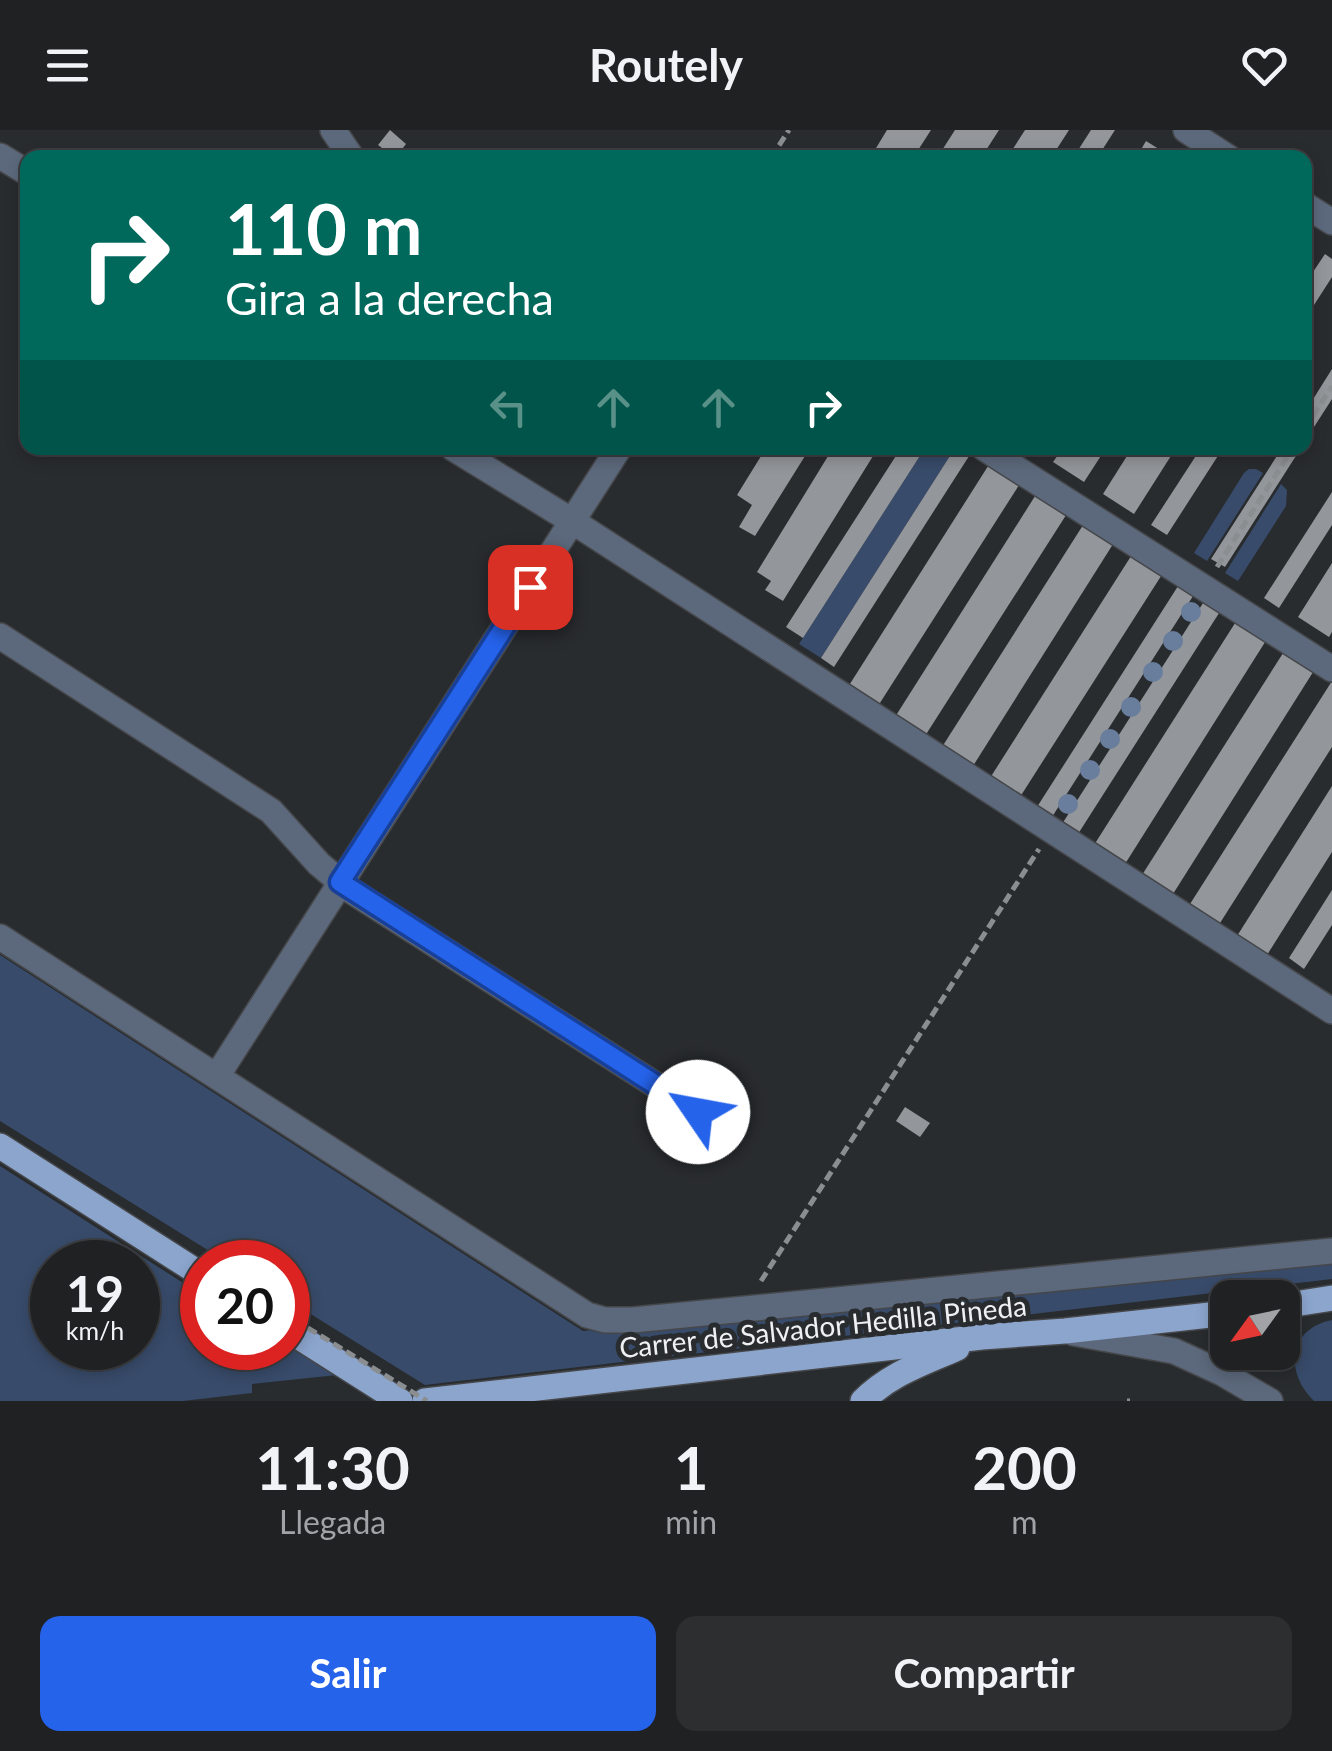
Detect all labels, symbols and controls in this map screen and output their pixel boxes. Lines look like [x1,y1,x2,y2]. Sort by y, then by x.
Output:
icon: menu [40,38,95,93]
text: Routely [589,38,743,92]
icon: heart [1237,38,1292,93]
text: 110 m [225,186,422,270]
icon: right [60,190,190,320]
text: Gira a la derecha [225,271,554,325]
icon: left [481,380,536,435]
icon: ahead [586,380,641,435]
icon: ahead [691,380,746,435]
icon: right [796,380,851,435]
pin [488,545,573,630]
icon: arrive [503,560,558,615]
position arrow [646,1060,750,1164]
speed limit sign: 20 [180,1240,310,1370]
text: 19 [66,1263,124,1323]
north arrow [1210,1280,1300,1370]
map controls [1210,1280,1300,1370]
street label: Carrer de Salvador Hedilla Pineda [618,1288,1028,1364]
text: km/h [66,1315,124,1345]
text: 11:30 [255,1431,410,1503]
text: 1 [674,1431,709,1503]
text: 200 [972,1431,1077,1503]
text: Llegada [279,1502,386,1541]
text: min [665,1502,717,1541]
text: m [1011,1502,1038,1541]
button: Salir [40,1616,656,1731]
button: Compartir [676,1616,1292,1731]

